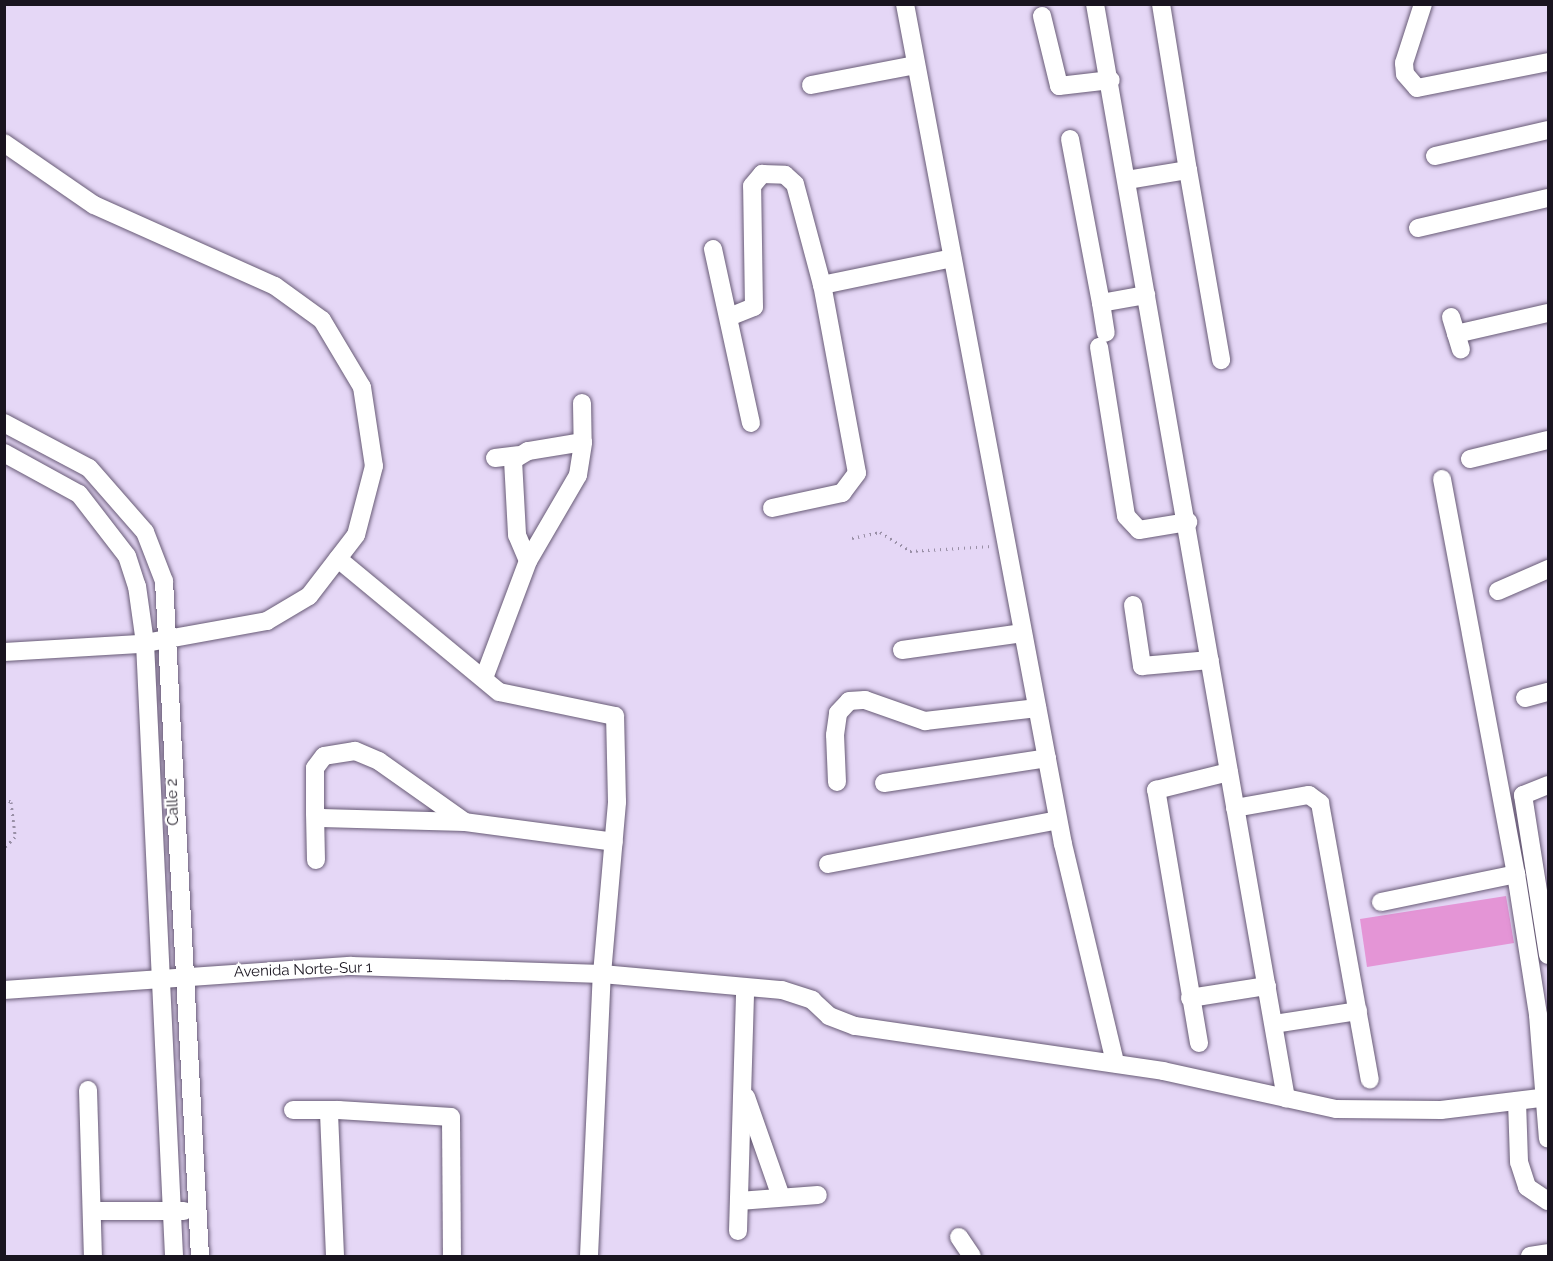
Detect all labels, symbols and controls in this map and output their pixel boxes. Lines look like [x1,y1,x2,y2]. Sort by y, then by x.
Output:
street label: Calle 2 [163,778,183,826]
street label: Avenida Norte-Sur 1 [233,959,373,981]

